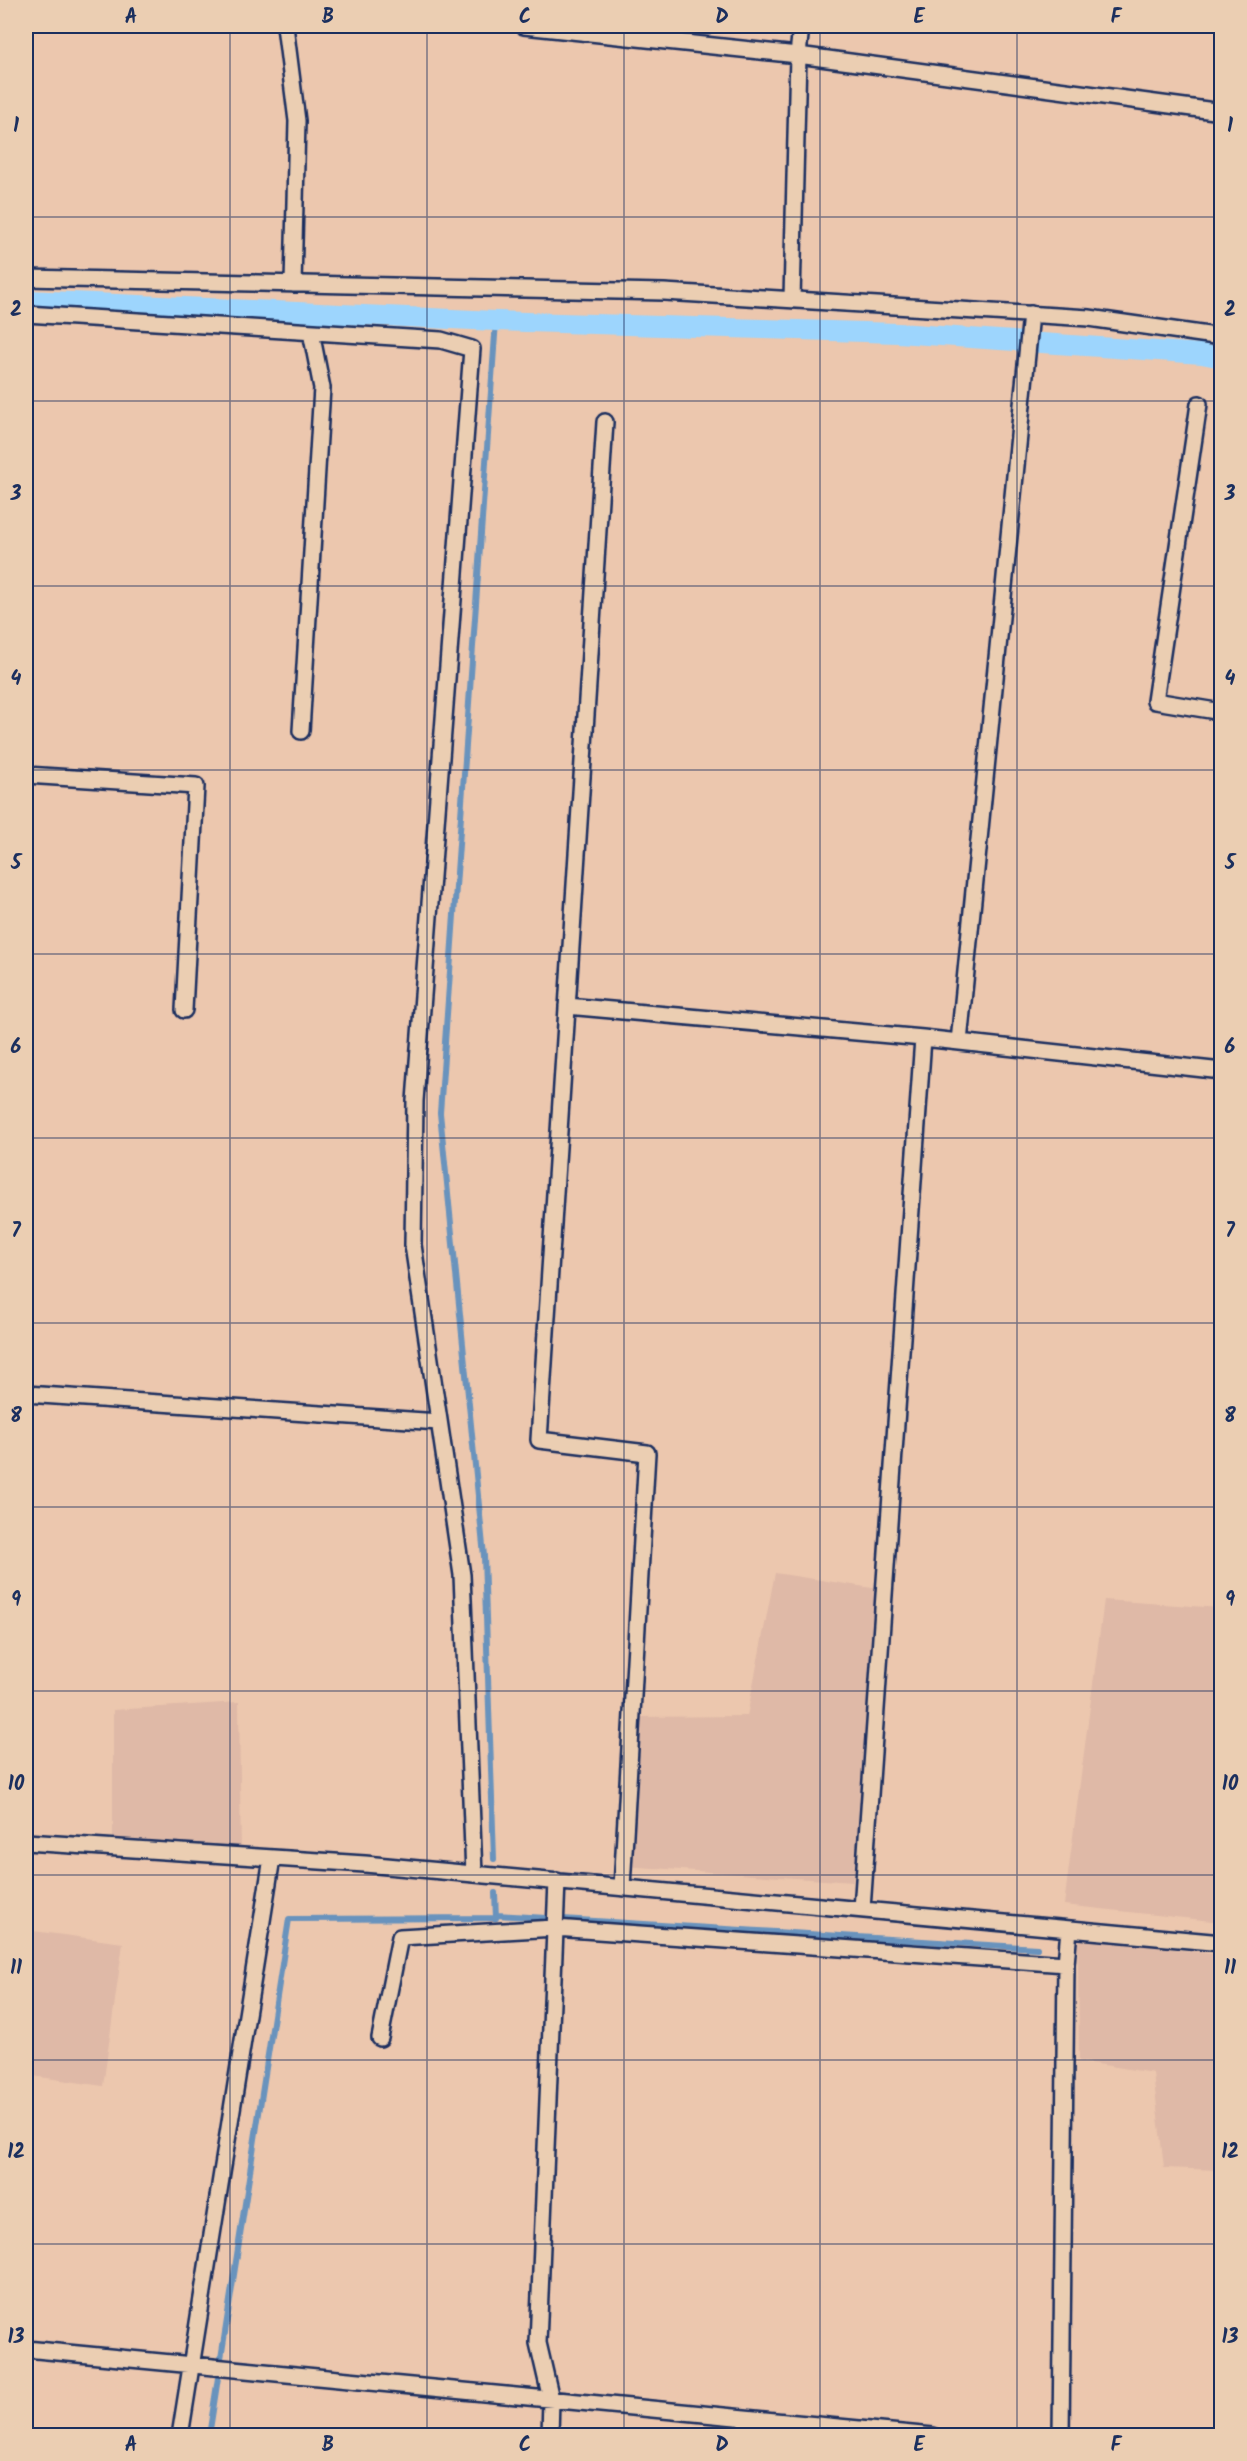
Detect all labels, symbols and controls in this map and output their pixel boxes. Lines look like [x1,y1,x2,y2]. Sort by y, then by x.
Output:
text: A [125,2,137,34]
text: B [322,2,334,34]
text: C [519,2,531,34]
text: D [715,2,729,34]
text: E [913,2,925,34]
text: F [1111,2,1123,34]
text: 1 [13,111,19,143]
text: 1 [1227,111,1233,143]
text: 2 [10,295,22,327]
text: 2 [1224,295,1236,327]
text: 3 [10,479,22,511]
text: 3 [1224,479,1236,511]
text: 4 [11,664,22,696]
text: 4 [1225,664,1236,696]
text: 5 [10,848,23,880]
text: 5 [1224,848,1237,880]
text: 6 [11,1032,22,1064]
text: 6 [1225,1032,1236,1064]
text: 7 [11,1216,21,1248]
text: 7 [1225,1216,1235,1248]
text: 8 [10,1401,22,1433]
text: 8 [1224,1401,1236,1433]
text: 9 [11,1585,21,1617]
text: 9 [1225,1585,1235,1617]
text: 10 [8,1769,25,1801]
text: 10 [1222,1769,1239,1801]
text: 11 [10,1953,22,1985]
text: 11 [1224,1953,1236,1985]
text: 12 [7,2137,25,2169]
text: 12 [1221,2137,1239,2169]
text: 13 [8,2322,25,2354]
text: 13 [1222,2322,1239,2354]
text: A [125,2430,137,2461]
text: B [322,2430,334,2461]
text: C [519,2430,531,2461]
text: D [715,2430,729,2461]
text: E [913,2430,925,2461]
text: F [1111,2430,1123,2461]

